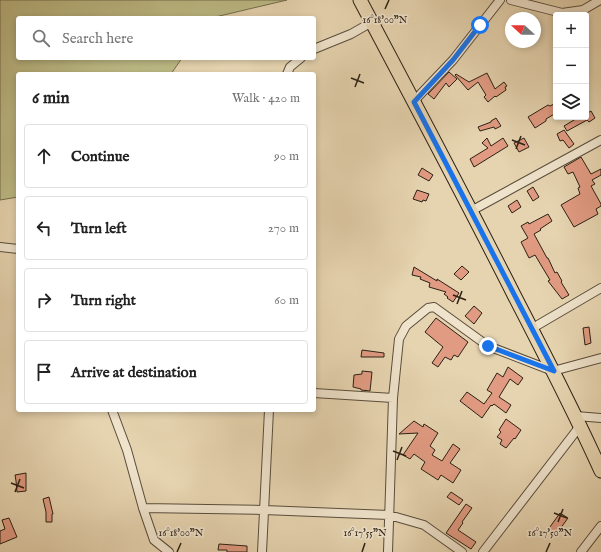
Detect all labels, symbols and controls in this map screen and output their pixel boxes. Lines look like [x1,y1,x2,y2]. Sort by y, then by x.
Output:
north arrow [505,12,541,48]
map controls [553,12,589,120]
button: + [553,12,589,48]
text: 16°18'00"N [363,14,408,27]
search box [16,16,316,60]
route start [471,16,489,34]
icon: search [30,27,52,49]
text: Search here [62,29,133,48]
button: − [553,48,589,84]
button: layers [553,84,589,120]
text: 6 min [32,88,70,109]
text: Walk · 420 m [232,90,300,107]
icon: ahead [33,145,55,167]
text: Continue [71,147,129,166]
text: 90 m [274,148,299,165]
icon: left [33,217,55,239]
text: Turn left [71,219,127,238]
text: 270 m [268,220,299,237]
icon: right [33,289,55,311]
text: Turn right [71,291,136,310]
text: 60 m [274,292,299,309]
route end [479,337,497,355]
icon: arrive [33,361,55,383]
text: Arrive at destination [71,363,197,382]
text: 16°18'00"N [159,527,204,540]
text: 16°17'55"N [343,527,387,540]
text: 16°17'50"N [528,527,573,540]

